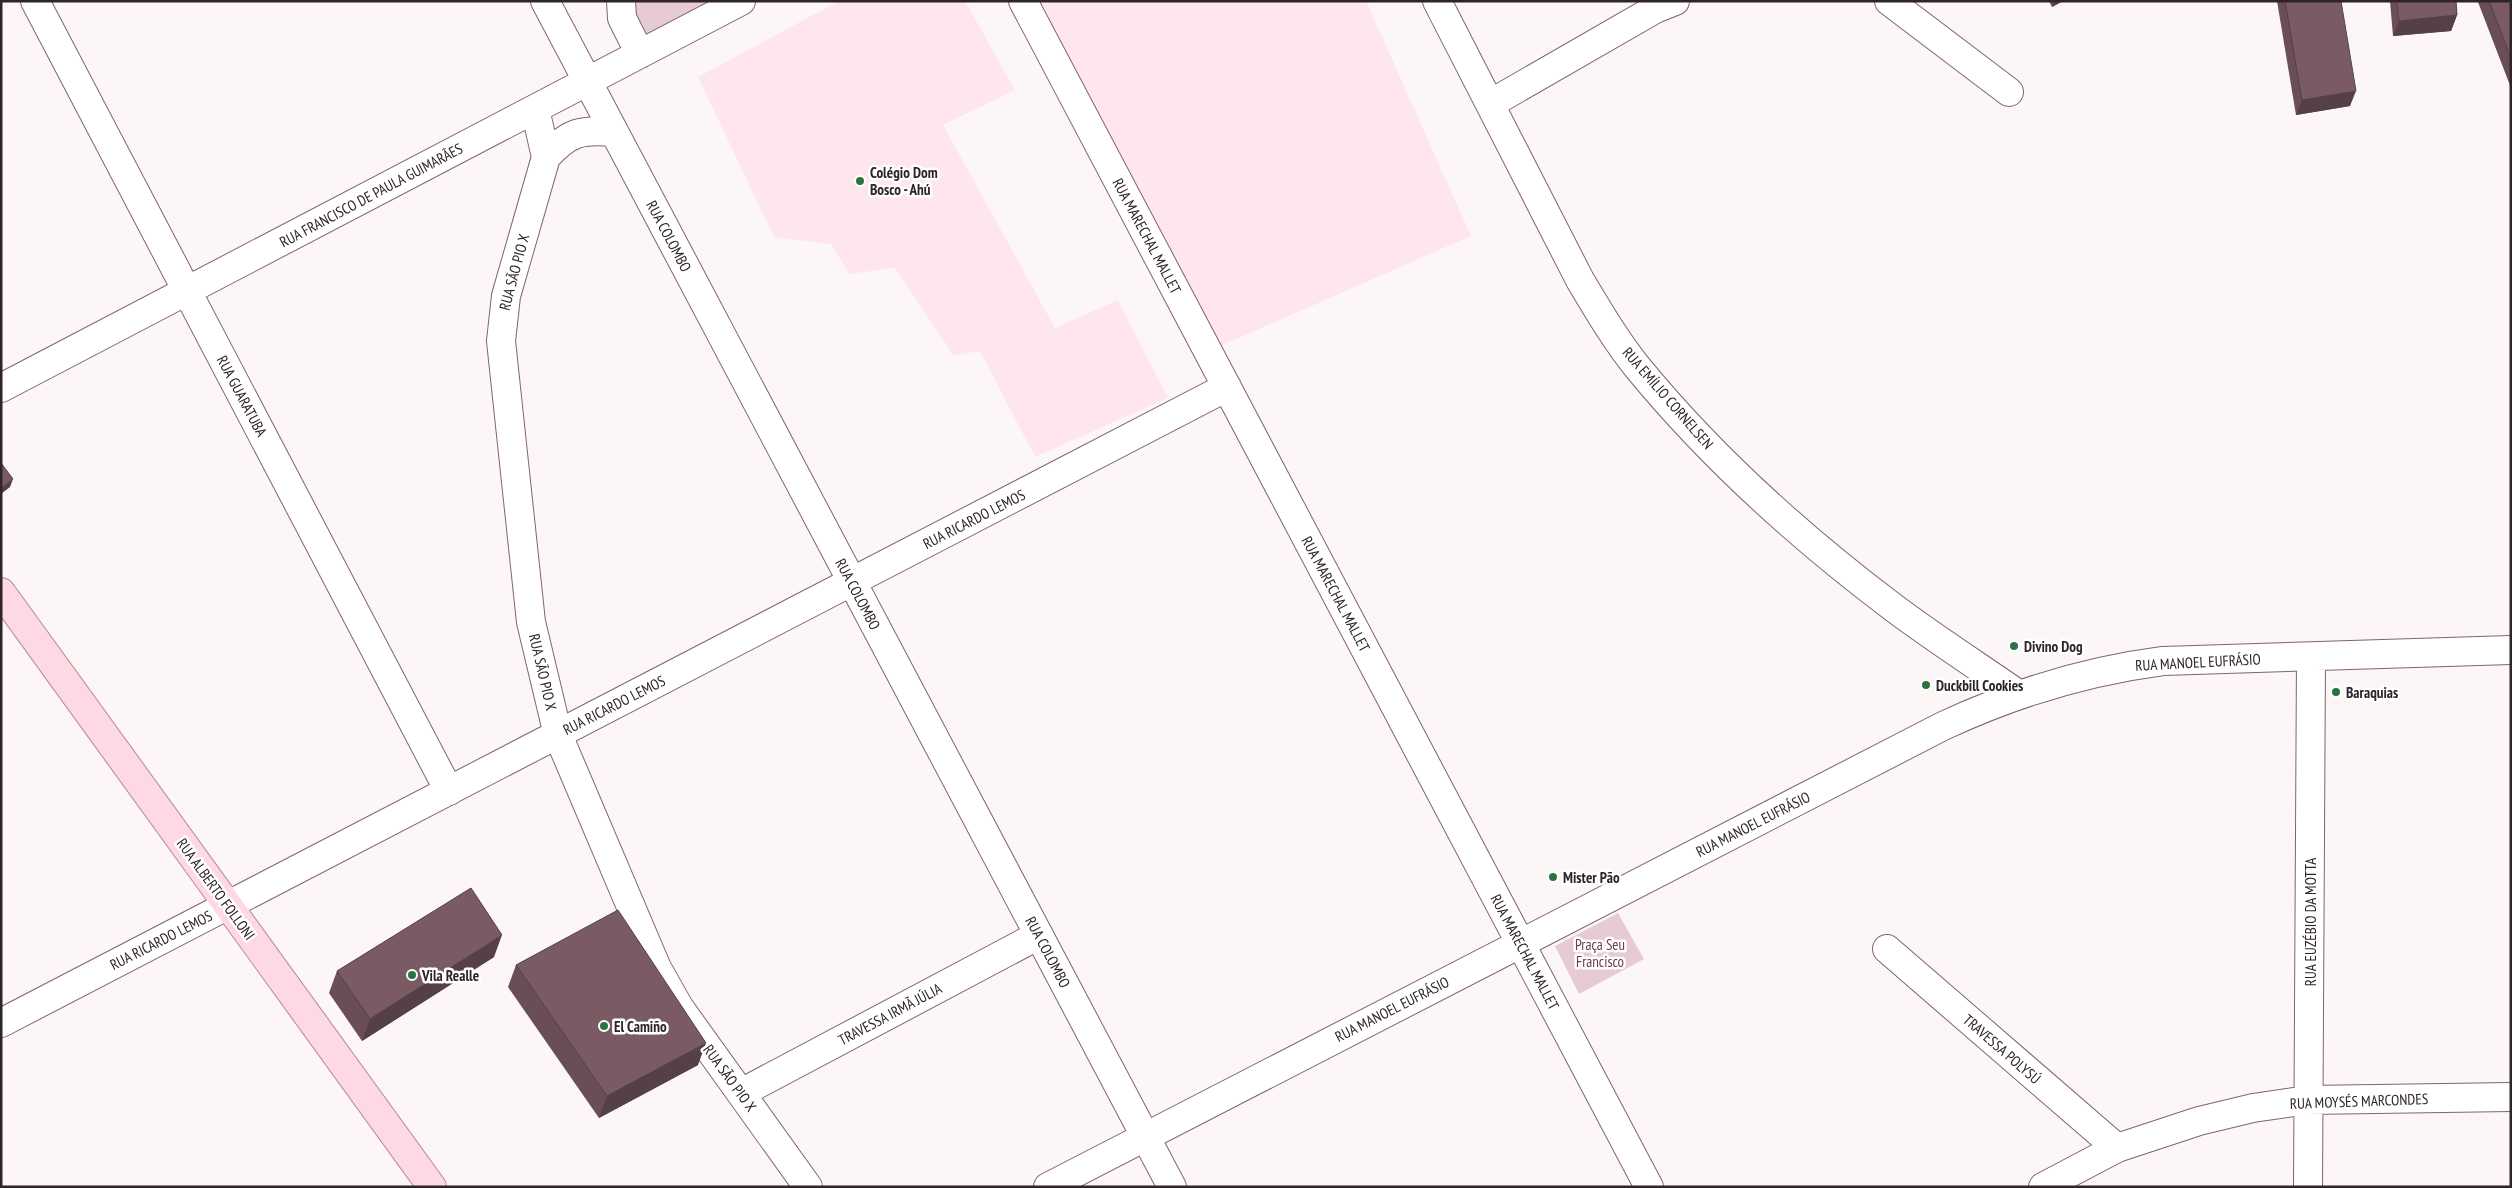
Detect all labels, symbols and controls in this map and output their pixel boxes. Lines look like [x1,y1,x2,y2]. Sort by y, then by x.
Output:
street label: RUA FRANCISCO DE PAULA GUIMARÃES [276,139,466,251]
place label: Colégio Dom Bosco - Ahú [870,163,938,199]
marker: Colégio Dom Bosco - Ahú [854,175,866,187]
street label: RUA MARECHAL MALLET [1109,175,1186,297]
street label: RUA COLOMBO [642,197,696,275]
street label: RUA SÃO PIO X [495,231,533,312]
street label: RUA EMÍLIO CORNELSEN [1618,343,1718,453]
street label: RUA GUARATUBA [213,352,272,441]
street label: RUA RICARDO LEMOS [920,485,1028,553]
street label: RUA MARECHAL MALLET [1298,533,1375,655]
street label: RUA COLOMBO [831,555,885,633]
street label: RUA SÃO PIO X [525,632,561,713]
place label: Divino Dog [2024,637,2083,656]
marker: Divino Dog [2008,640,2020,652]
street label: RUA MANOEL EUFRÁSIO [2135,649,2261,675]
street label: RUA RICARDO LEMOS [560,671,668,739]
place label: Duckbill Cookies [1936,676,2023,695]
marker: Duckbill Cookies [1920,679,1932,691]
place label: Baraquias [2346,683,2398,702]
marker: Baraquias [2330,686,2342,698]
street label: RUA MANOEL EUFRÁSIO [1693,787,1813,861]
street label: RUA ALBERTO FOLLONI [173,834,259,944]
street label: RUA EUZÉBIO DA MOTTA [2301,857,2320,986]
place label: Mister Pão [1563,868,1620,887]
marker: Mister Pão [1547,871,1559,883]
street label: RUA MARECHAL MALLET [1487,891,1564,1013]
street label: RUA RICARDO LEMOS [107,906,215,974]
street label: RUA COLOMBO [1021,913,1075,991]
park label: Praça Seu Francisco [1575,935,1625,971]
place label: Vila Realle [421,966,479,985]
marker: Vila Realle [406,969,418,981]
street label: RUA MANOEL EUFRÁSIO [1332,972,1452,1046]
street label: TRAVESSA IRMÃ JÚLIA [835,978,946,1049]
street label: TRAVESSA POLYSÚ [1959,1010,2045,1088]
place label: El Camiño [614,1017,667,1036]
marker: El Camiño [598,1020,610,1032]
street label: RUA SÃO PIO X [699,1041,761,1116]
street label: RUA MOYSÉS MARCONDES [2290,1089,2428,1113]

